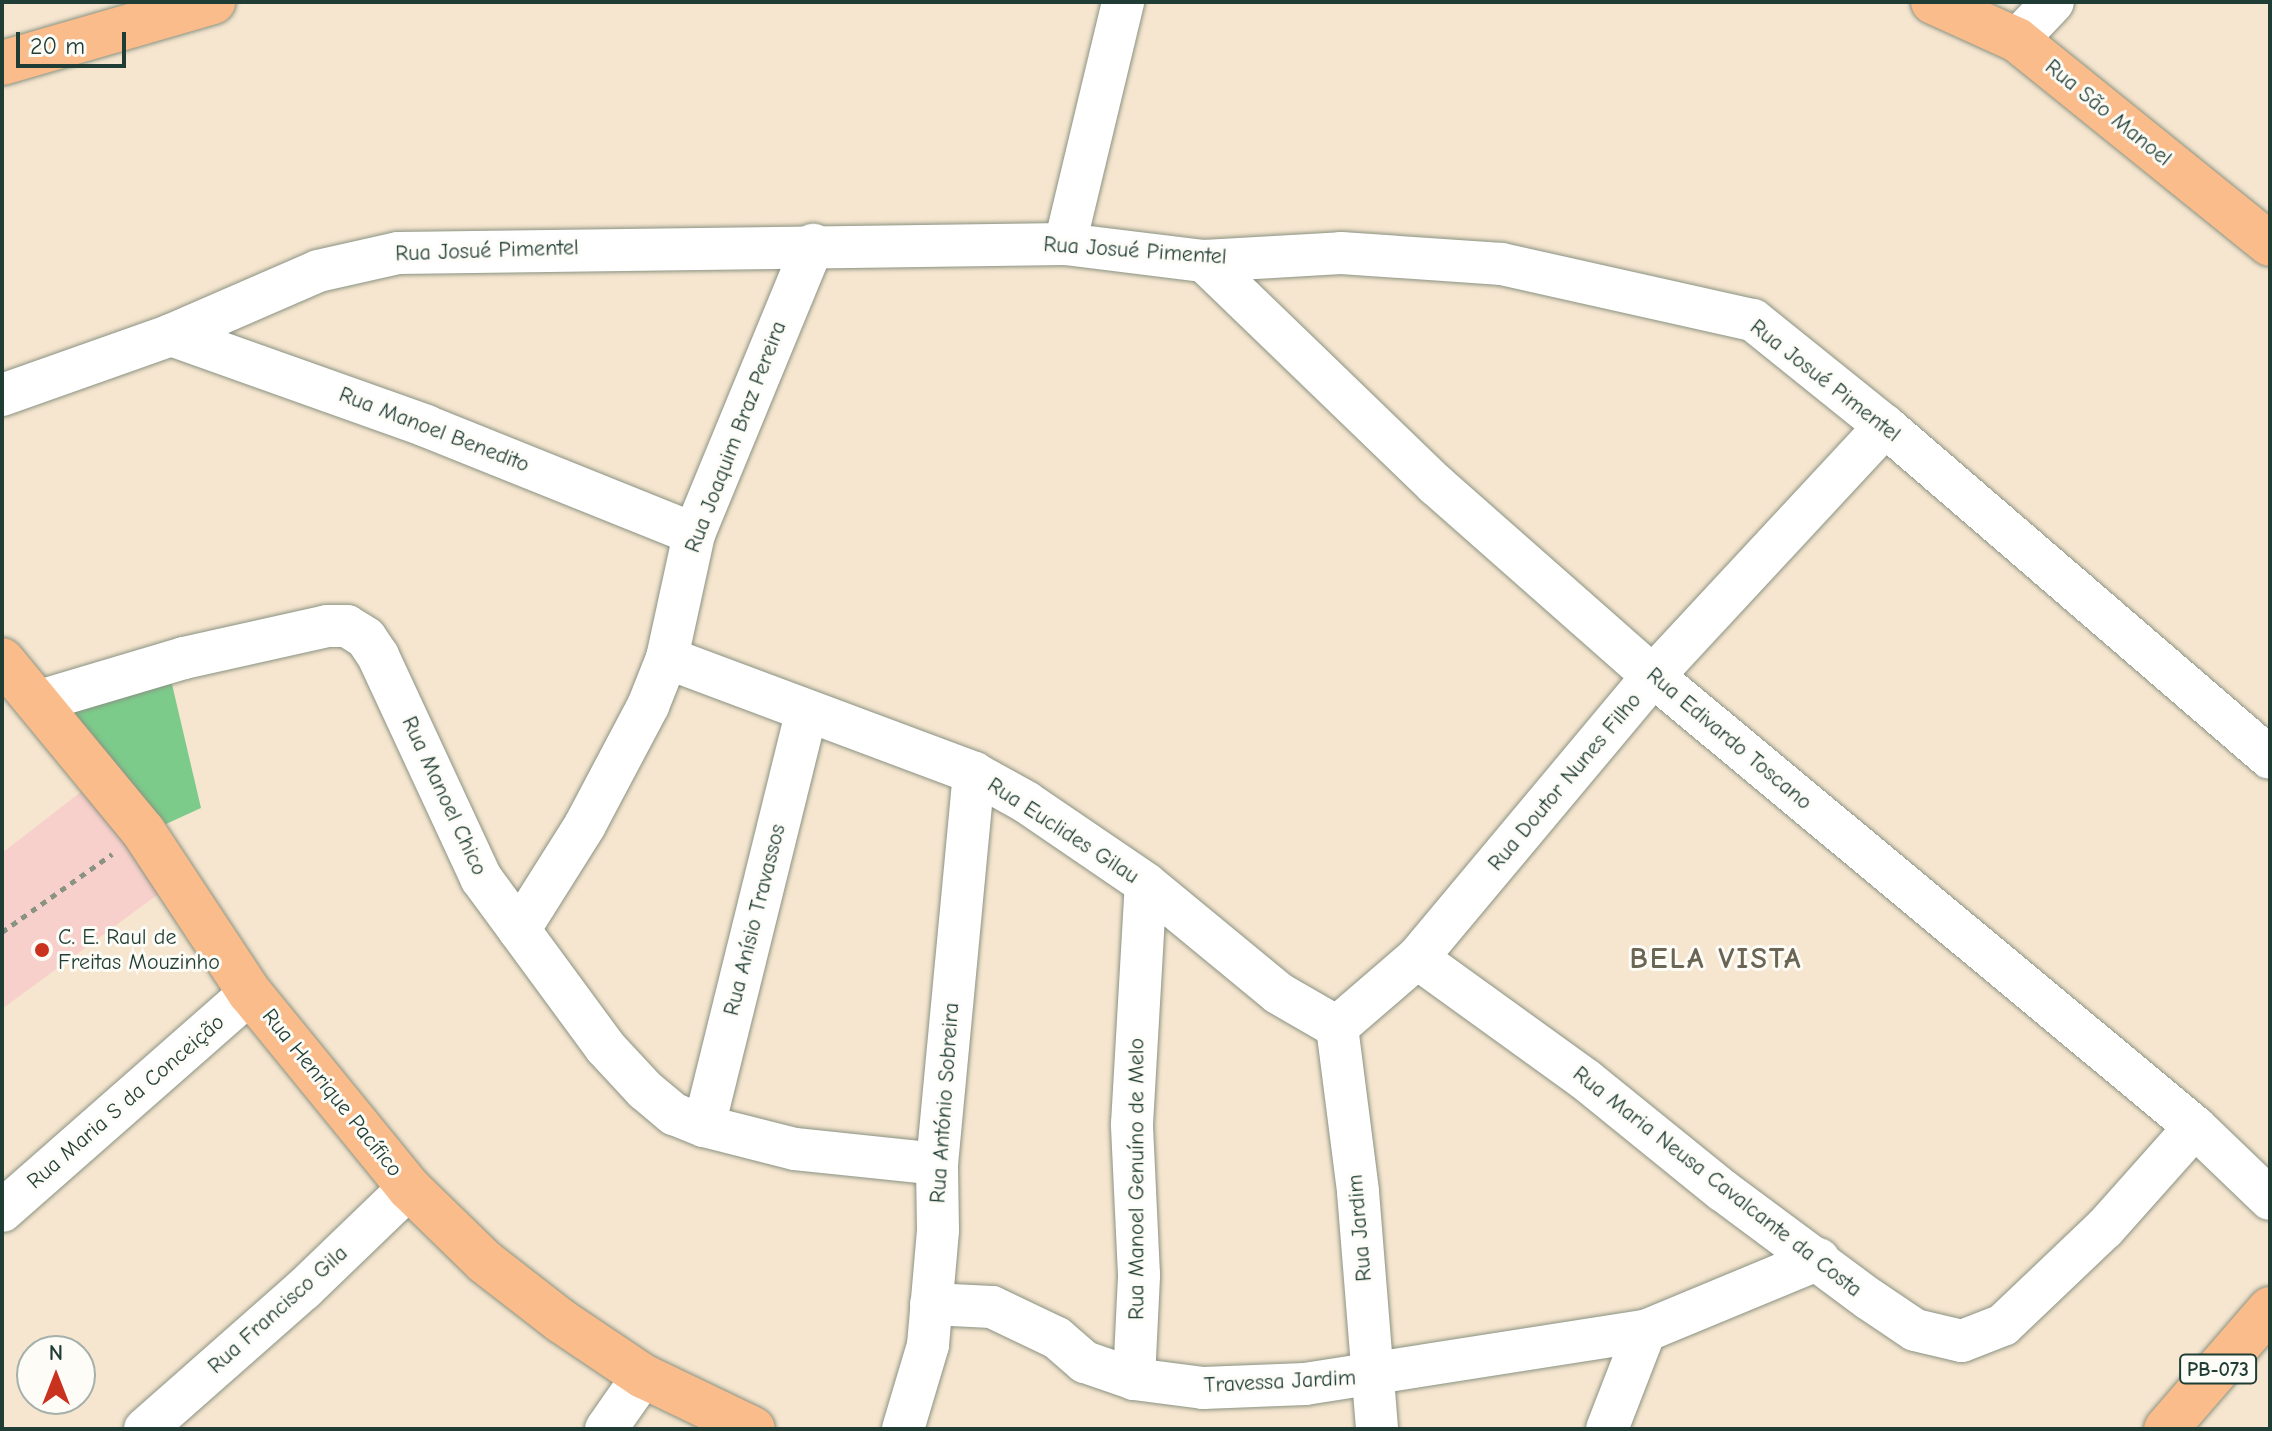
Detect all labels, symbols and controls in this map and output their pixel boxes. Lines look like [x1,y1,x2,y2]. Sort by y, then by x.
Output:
scale bar [20,16,130,66]
text: 20 m [30,32,85,60]
street label: Rua São Manoel [2039,54,2177,172]
street label: Rua Josué Pimentel [1043,231,1227,271]
street label: Rua Josué Pimentel [395,235,579,267]
street label: Rua Josué Pimentel [1745,314,1905,448]
street label: Rua Joaquim Braz Pereira [680,318,792,556]
street label: Rua Manoel Benedito [335,382,533,478]
street label: Rua Edivardo Toscano [1641,662,1817,816]
street label: Rua Doutor Nunes Filho [1483,688,1647,876]
street label: Rua Manoel Chico [396,712,492,880]
street label: Rua Euclides Gilau [982,772,1144,890]
street label: Rua Anísio Travassos [718,822,792,1018]
place label: C. E. Raul de Freitas Mouzinho [58,924,220,976]
marker: C. E. Raul de Freitas Mouzinho [33,941,51,959]
district label: BELA VISTA [1629,941,1803,977]
street label: Rua António Sobreira [925,1002,965,1204]
street label: Rua Henrique Pacífico [256,1004,408,1182]
street label: Rua Maria S da Conceição [22,1009,230,1195]
street label: Rua Manoel Genuíno de Melo [1124,1038,1150,1320]
street label: Rua Maria Neusa Cavalcante da Costa [1567,1061,1867,1303]
street label: Rua Jardim [1342,1173,1378,1283]
street label: Rua Francisco Gila [203,1240,353,1380]
north arrow [16,1335,96,1415]
text: N [49,1340,63,1366]
road number: PB-073 [2178,1353,2258,1385]
street label: Travessa Jardim [1203,1365,1357,1399]

